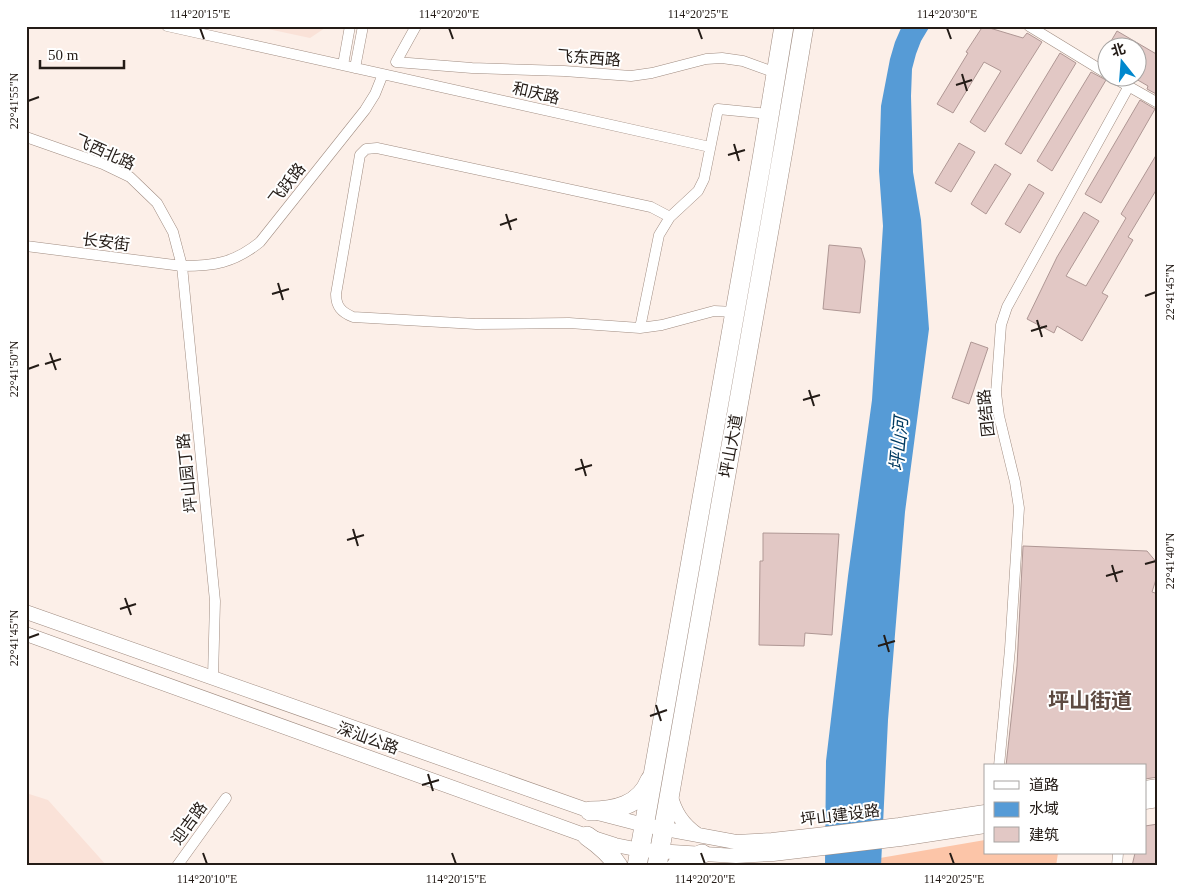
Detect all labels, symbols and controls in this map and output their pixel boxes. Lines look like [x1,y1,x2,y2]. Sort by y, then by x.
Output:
text: 114°20'15"E [170,7,230,21]
text: 114°20'20"E [419,7,479,21]
text: 114°20'25"E [668,7,728,21]
text: 114°20'30"E [917,7,977,21]
scale bar [40,38,124,70]
north arrow [1096,38,1146,88]
text: 北 [1109,41,1127,59]
text: 50 m [48,47,79,63]
street label: 飞东西路 [556,47,622,69]
text: 22°41'55"N [7,72,21,129]
street label: 和庆路 [511,79,561,107]
street label: 飞西北路 [72,131,138,173]
street label: 飞跃路 [266,160,308,208]
street label: 长安街 [81,231,131,253]
text: 22°41'45"N [1163,263,1177,320]
text: 22°41'50"N [7,340,21,397]
street label: 团结路 [975,388,997,438]
street label: 坪山大道 [717,413,745,479]
water label: 坪山河 [887,413,912,472]
street label: 坪山园丁路 [174,432,200,514]
text: 22°41'40"N [1163,532,1177,589]
text: 22°41'45"N [7,609,21,666]
district label: 坪山街道 [1048,689,1132,713]
street label: 深汕公路 [335,719,401,757]
legend [984,764,1146,854]
text: 道路 [1029,777,1059,793]
street label: 迎吉路 [168,799,210,847]
text: 水域 [1029,801,1059,817]
street label: 坪山建设路 [799,802,881,828]
text: 建筑 [1029,827,1059,843]
text: 114°20'10"E [177,872,237,886]
text: 114°20'15"E [426,872,486,886]
text: 114°20'20"E [675,872,735,886]
text: 114°20'25"E [924,872,984,886]

